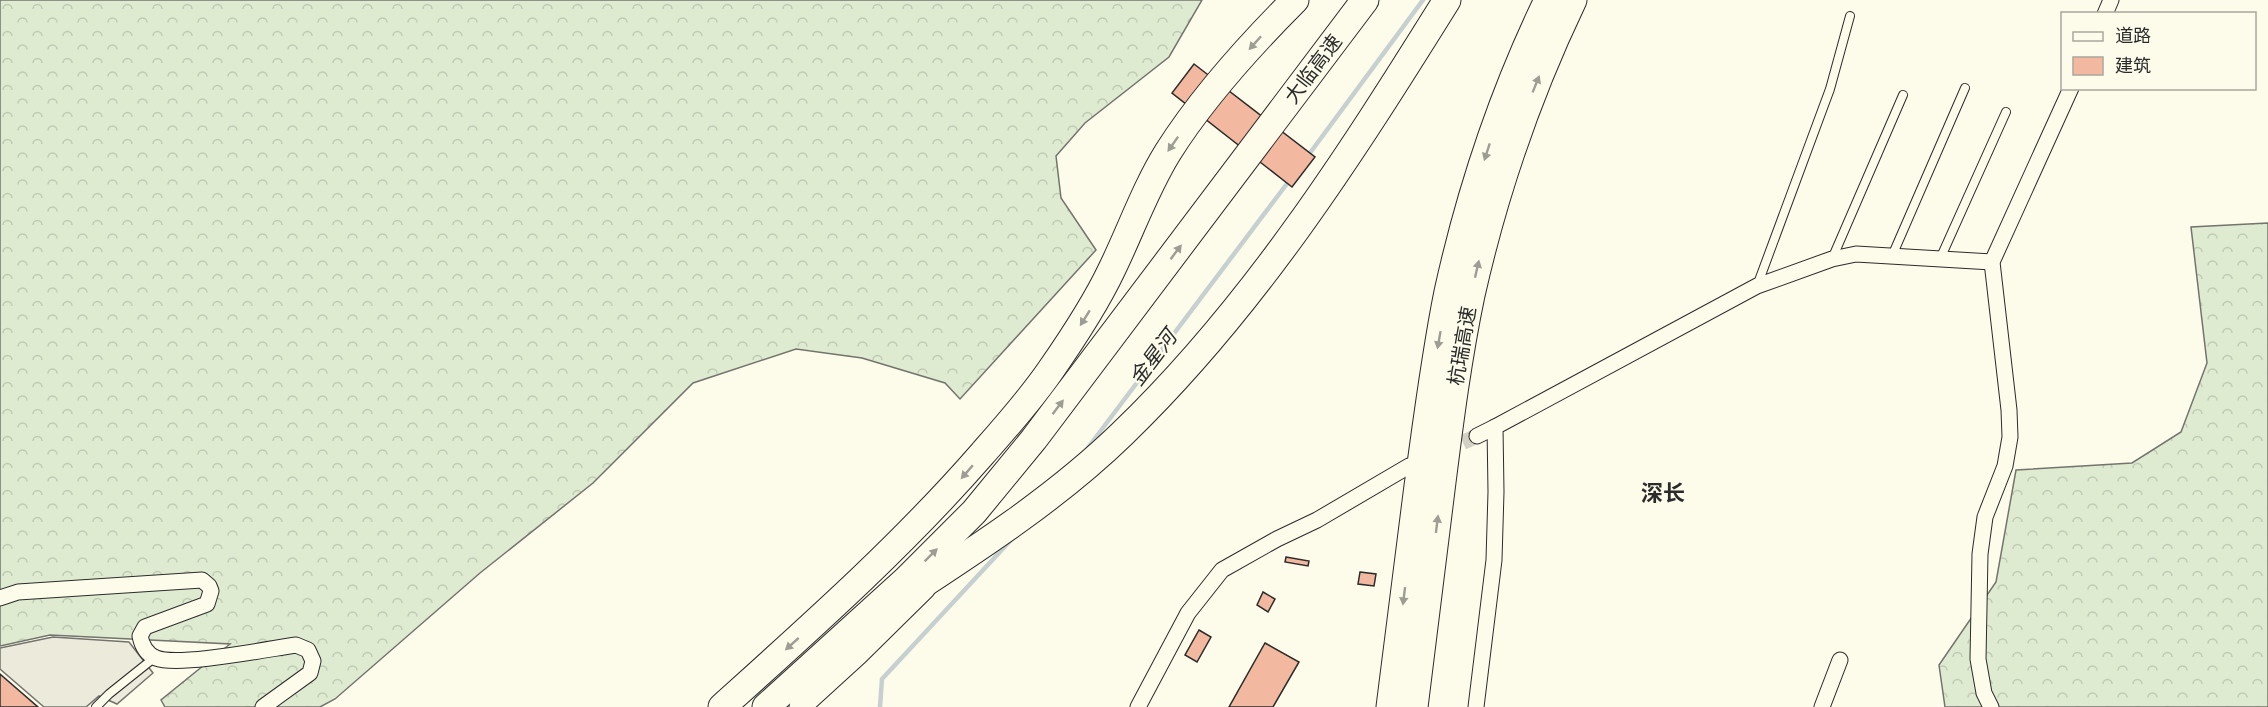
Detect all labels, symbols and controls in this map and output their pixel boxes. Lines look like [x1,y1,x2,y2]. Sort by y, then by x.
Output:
legend [2061,12,2256,90]
text: 道路 [2115,24,2151,46]
street label: 大临高速 [1279,29,1346,108]
one-way arrow [1249,35,1262,50]
text: 建筑 [2115,54,2151,76]
one-way arrow [1531,74,1541,92]
one-way arrow [1167,136,1179,152]
one-way arrow [1481,143,1491,161]
one-way arrow [1169,244,1181,259]
one-way arrow [1473,260,1483,279]
street label: 杭瑞高速 [1442,304,1480,387]
one-way arrow [1080,310,1091,326]
water label: 金星河 [1123,321,1184,390]
one-way arrow [1434,331,1443,350]
one-way arrow [1052,400,1064,416]
one-way arrow [960,465,973,480]
district label: 深长 [1641,479,1685,506]
one-way arrow [1432,514,1441,533]
one-way arrow [924,548,939,562]
one-way arrow [1399,587,1409,606]
one-way arrow [785,637,800,651]

